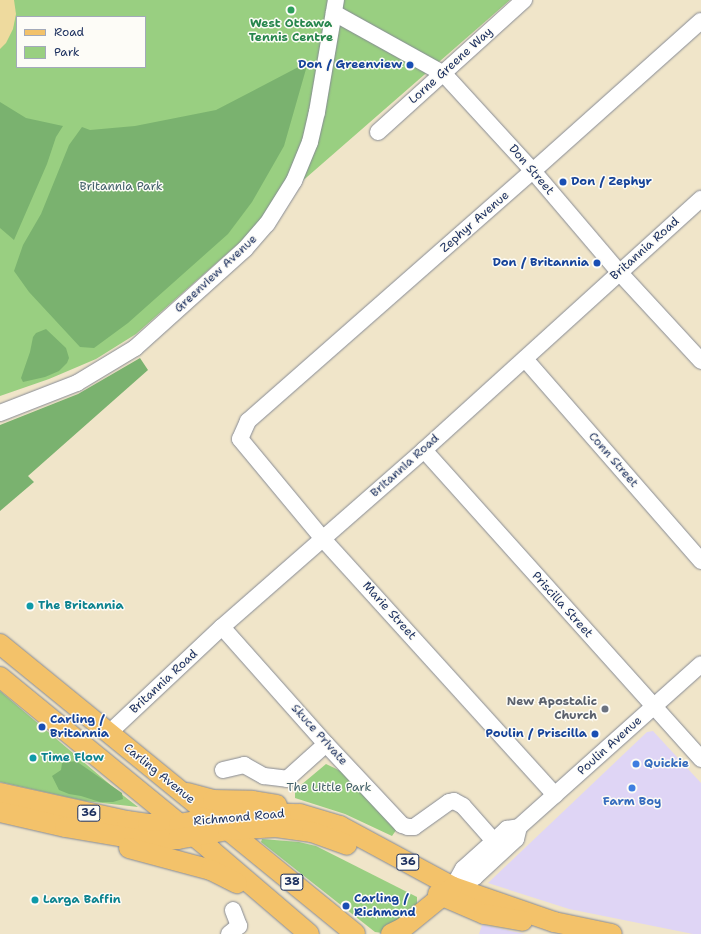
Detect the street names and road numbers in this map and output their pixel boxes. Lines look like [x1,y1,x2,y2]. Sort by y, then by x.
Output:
street label: Lorne Greene Way [406,25,496,107]
street label: Don Street [505,142,557,198]
street label: Zephyr Avenue [438,188,512,256]
street label: Britannia Road [608,214,682,284]
street label: Greenview Avenue [172,232,260,316]
street label: Conn Street [585,429,641,491]
street label: Britannia Road [368,431,442,501]
street label: Priscilla Street [529,569,595,641]
street label: Marie Street [359,579,419,643]
street label: Britannia Road [127,647,201,717]
street label: Skuce Private [288,701,350,769]
street label: Poulin Avenue [575,713,645,779]
street label: Carling Avenue [120,741,198,807]
road number: 36 [77,804,101,822]
street label: Richmond Road [193,807,285,829]
road number: 36 [396,853,420,871]
road number: 38 [280,873,304,891]

